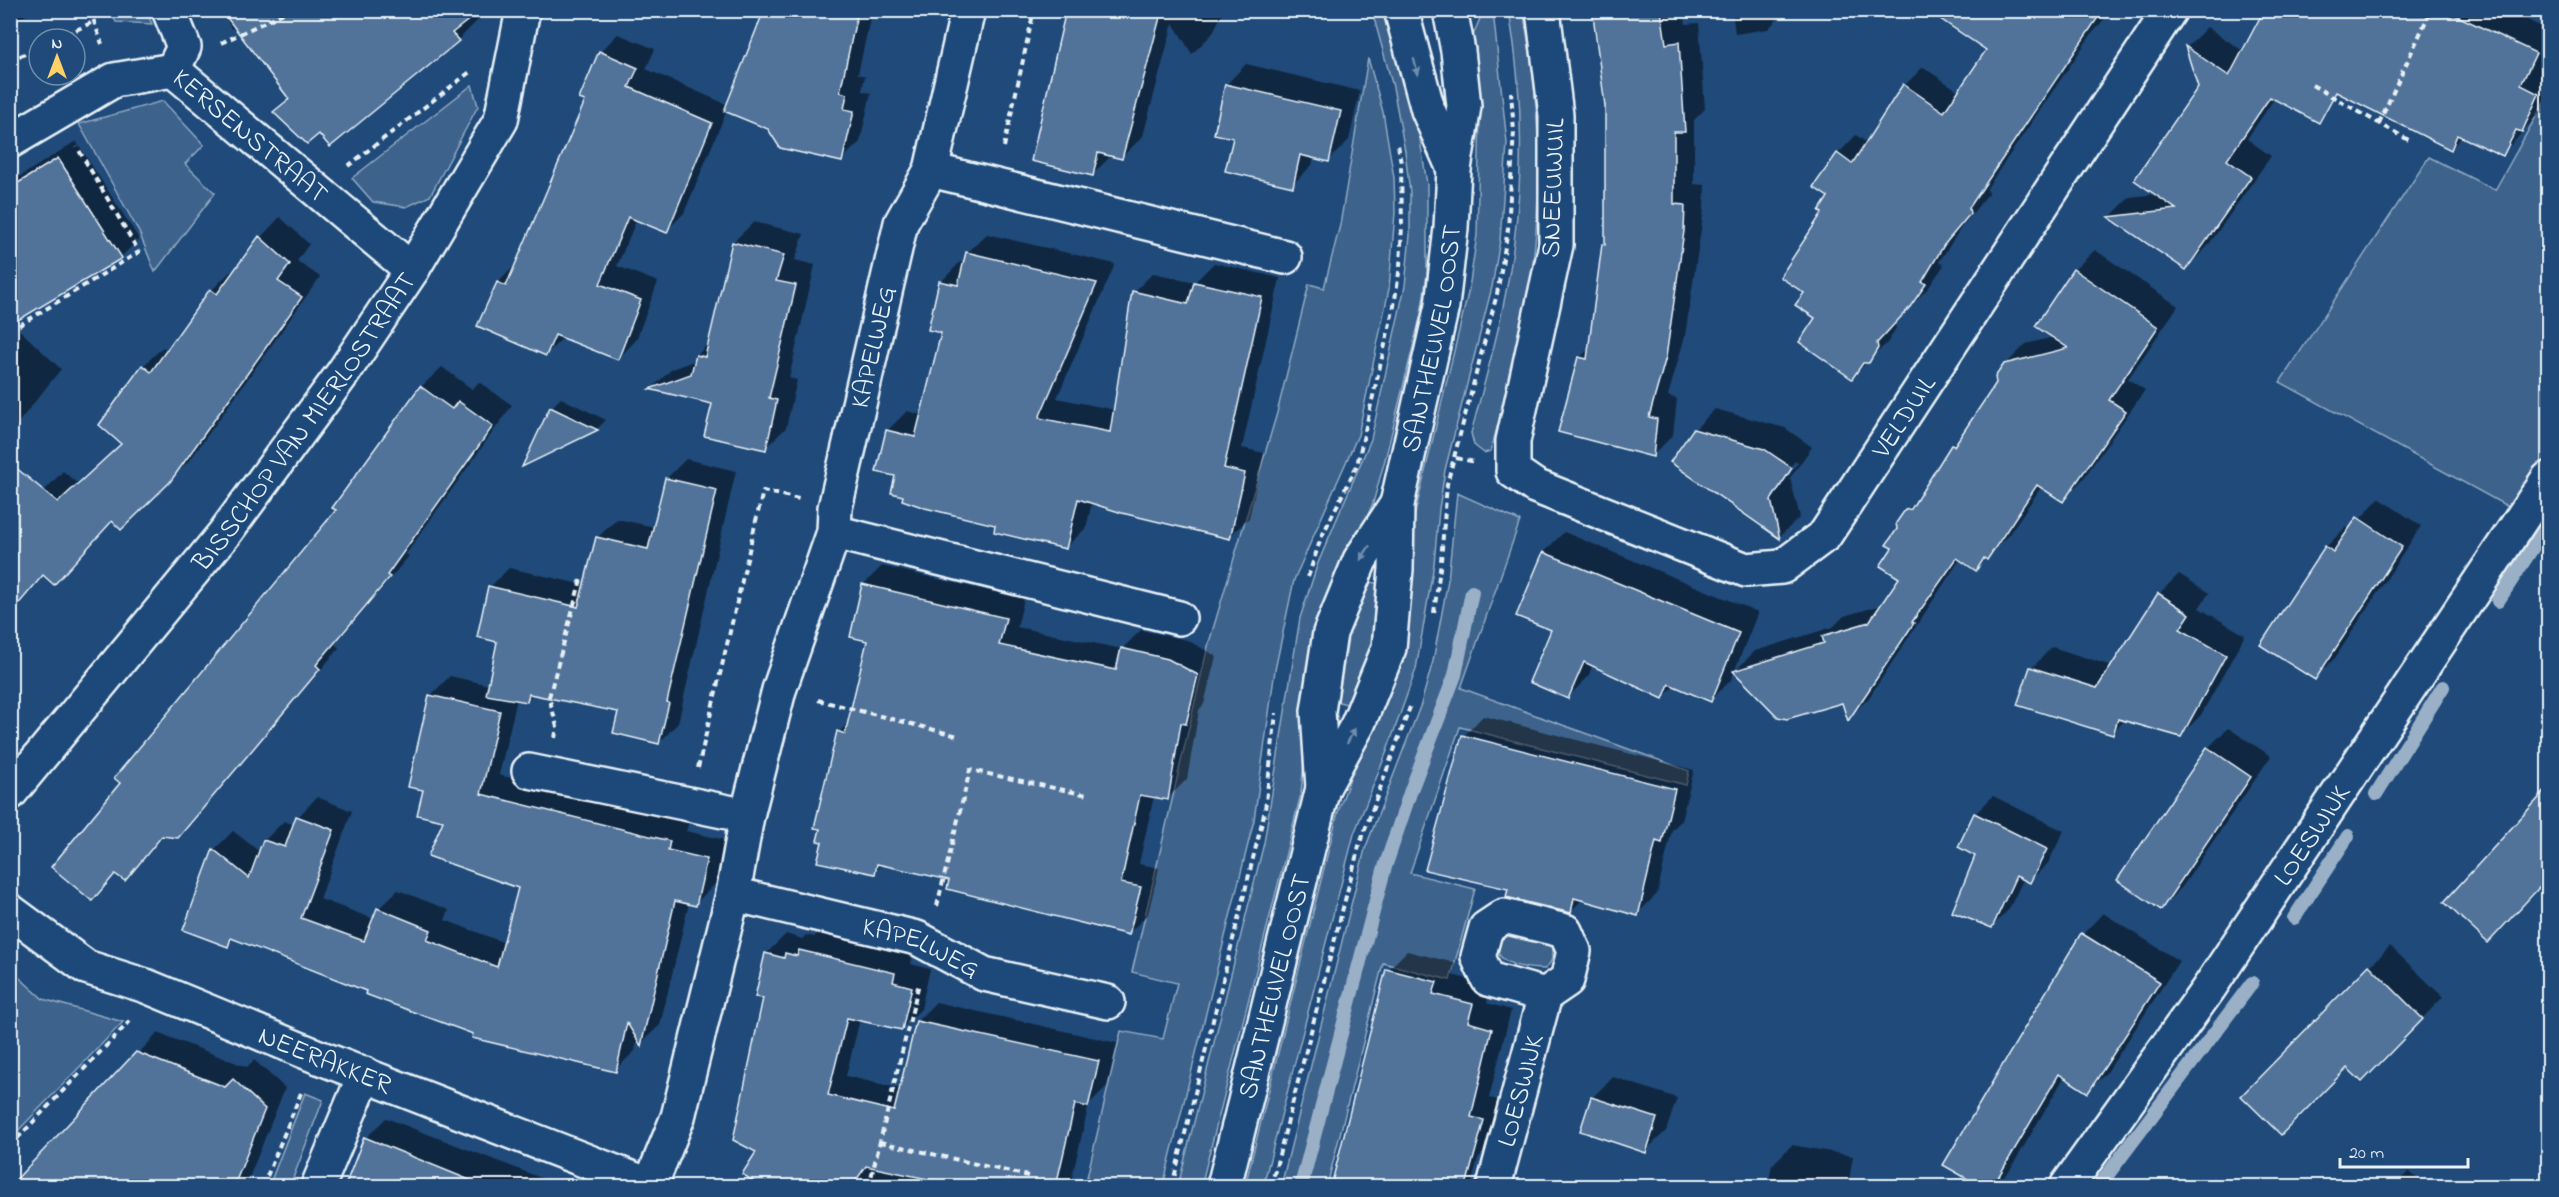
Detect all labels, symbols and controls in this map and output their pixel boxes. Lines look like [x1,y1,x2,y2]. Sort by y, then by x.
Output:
north arrow [27,27,87,87]
text: N [52,32,63,56]
one-way arrow [1412,58,1422,76]
street label: KERSENSTRAAT [163,60,336,214]
street label: SNEEUWUIL [1533,118,1576,259]
street label: SANTHEUVEL OOST [1392,223,1473,456]
street label: BISSCHOP VAN MIERLOSTRAAT [183,265,427,581]
street label: KAPELWEG [842,283,908,413]
street label: VELDUIL [1863,368,1947,468]
one-way arrow [1359,544,1371,560]
one-way arrow [1346,727,1356,744]
street label: LOESWIJK [2265,777,2362,895]
street label: SANTHEUVEL OOST [1229,870,1323,1103]
street label: KAPELWEG [858,909,986,990]
street label: NEERAKKER [252,1017,397,1105]
street label: LOESWIJK [1488,1030,1556,1152]
scale bar [2340,1131,2468,1169]
text: 20 m [2349,1141,2384,1167]

